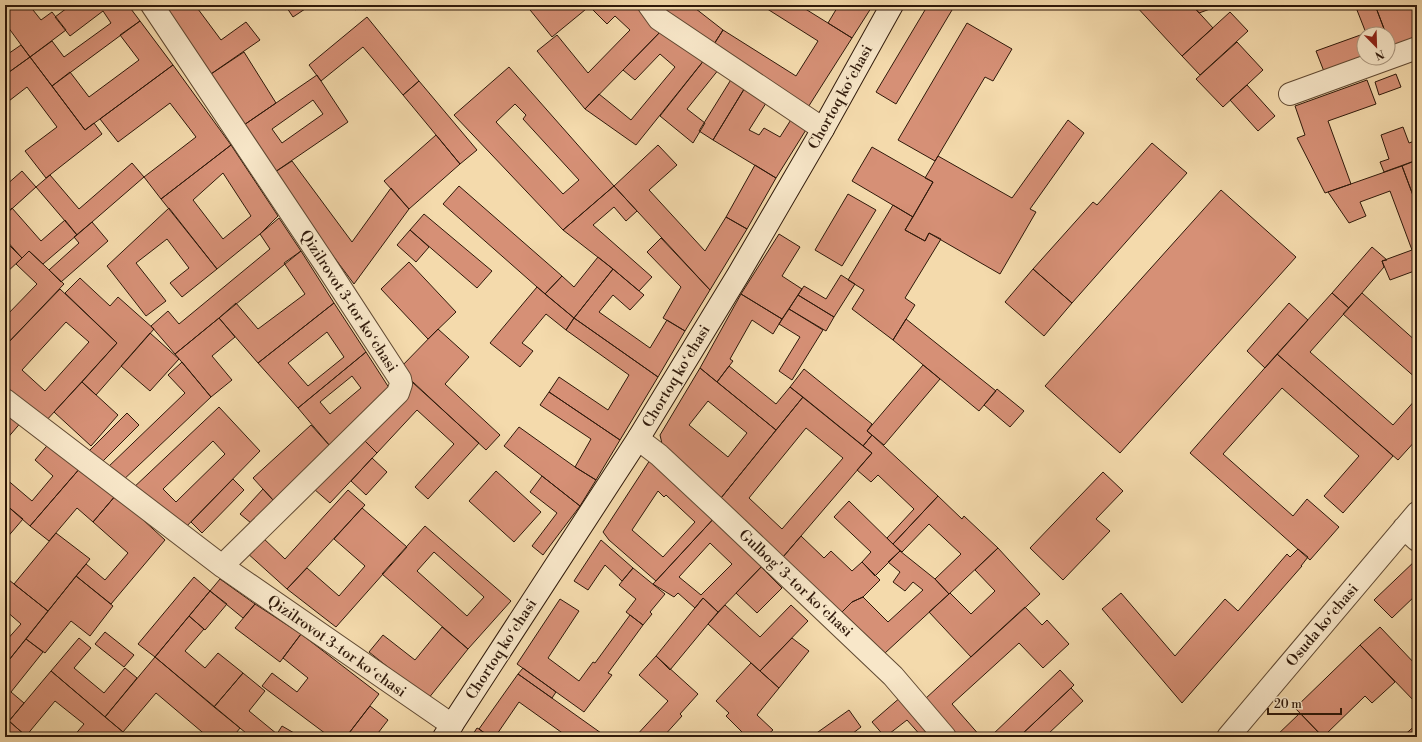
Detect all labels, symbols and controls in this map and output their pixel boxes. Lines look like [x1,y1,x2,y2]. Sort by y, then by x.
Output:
north arrow [1356,26,1396,66]
street label: Chortoq koʻchasi [804,42,877,153]
text: N [1373,46,1386,63]
street label: Qizilrovot 3-tor koʻchasi [296,227,402,376]
street label: Chortoq koʻchasi [638,321,715,431]
street label: Gulbog' 3-tor koʻchasi [735,526,857,641]
street label: Osuda koʻchasi [1282,580,1363,671]
street label: Qizilrovot 3-tor koʻchasi [264,591,410,702]
street label: Chortoq koʻchasi [462,595,541,703]
scale bar [1268,690,1341,716]
text: 20 m [1274,697,1302,712]

